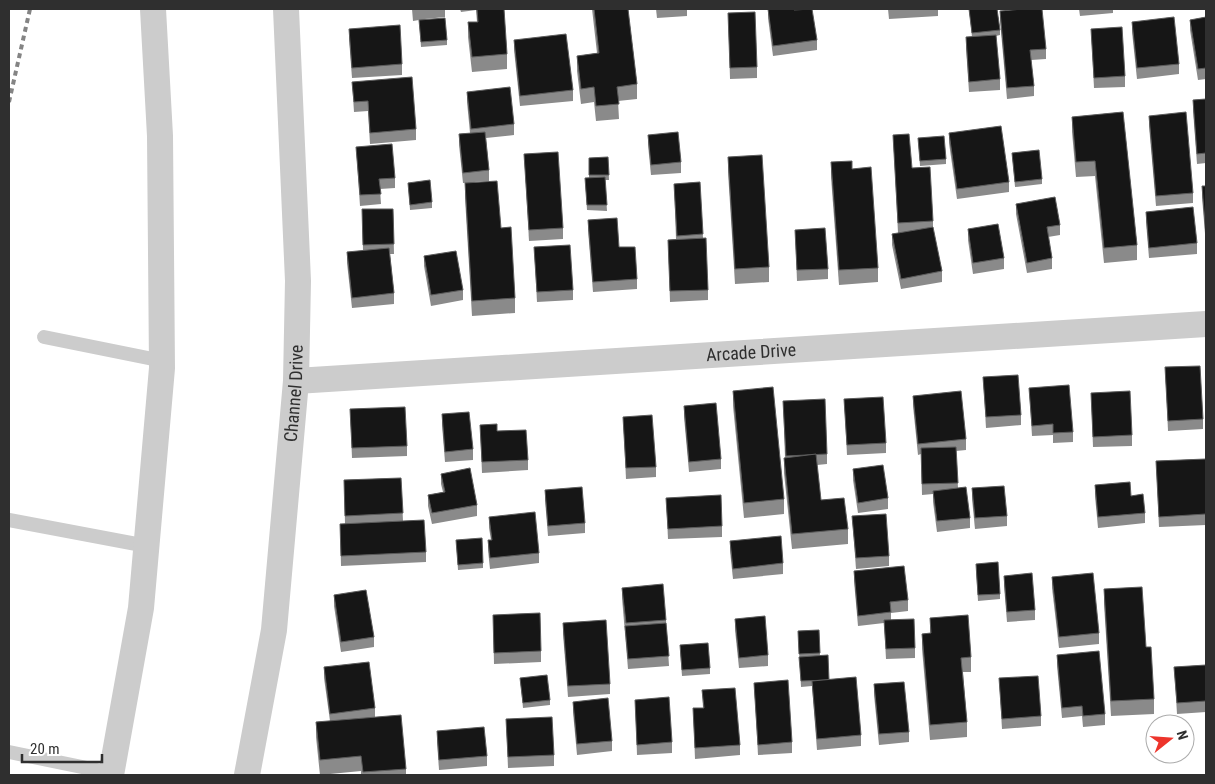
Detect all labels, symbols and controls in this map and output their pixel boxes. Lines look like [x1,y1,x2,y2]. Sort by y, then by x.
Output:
street label: Arcade Drive [705,339,797,365]
street label: Channel Drive [280,344,307,443]
north arrow [1145,714,1195,764]
text: N [1174,729,1191,742]
scale bar [22,732,102,764]
text: 20 m [30,740,60,758]

